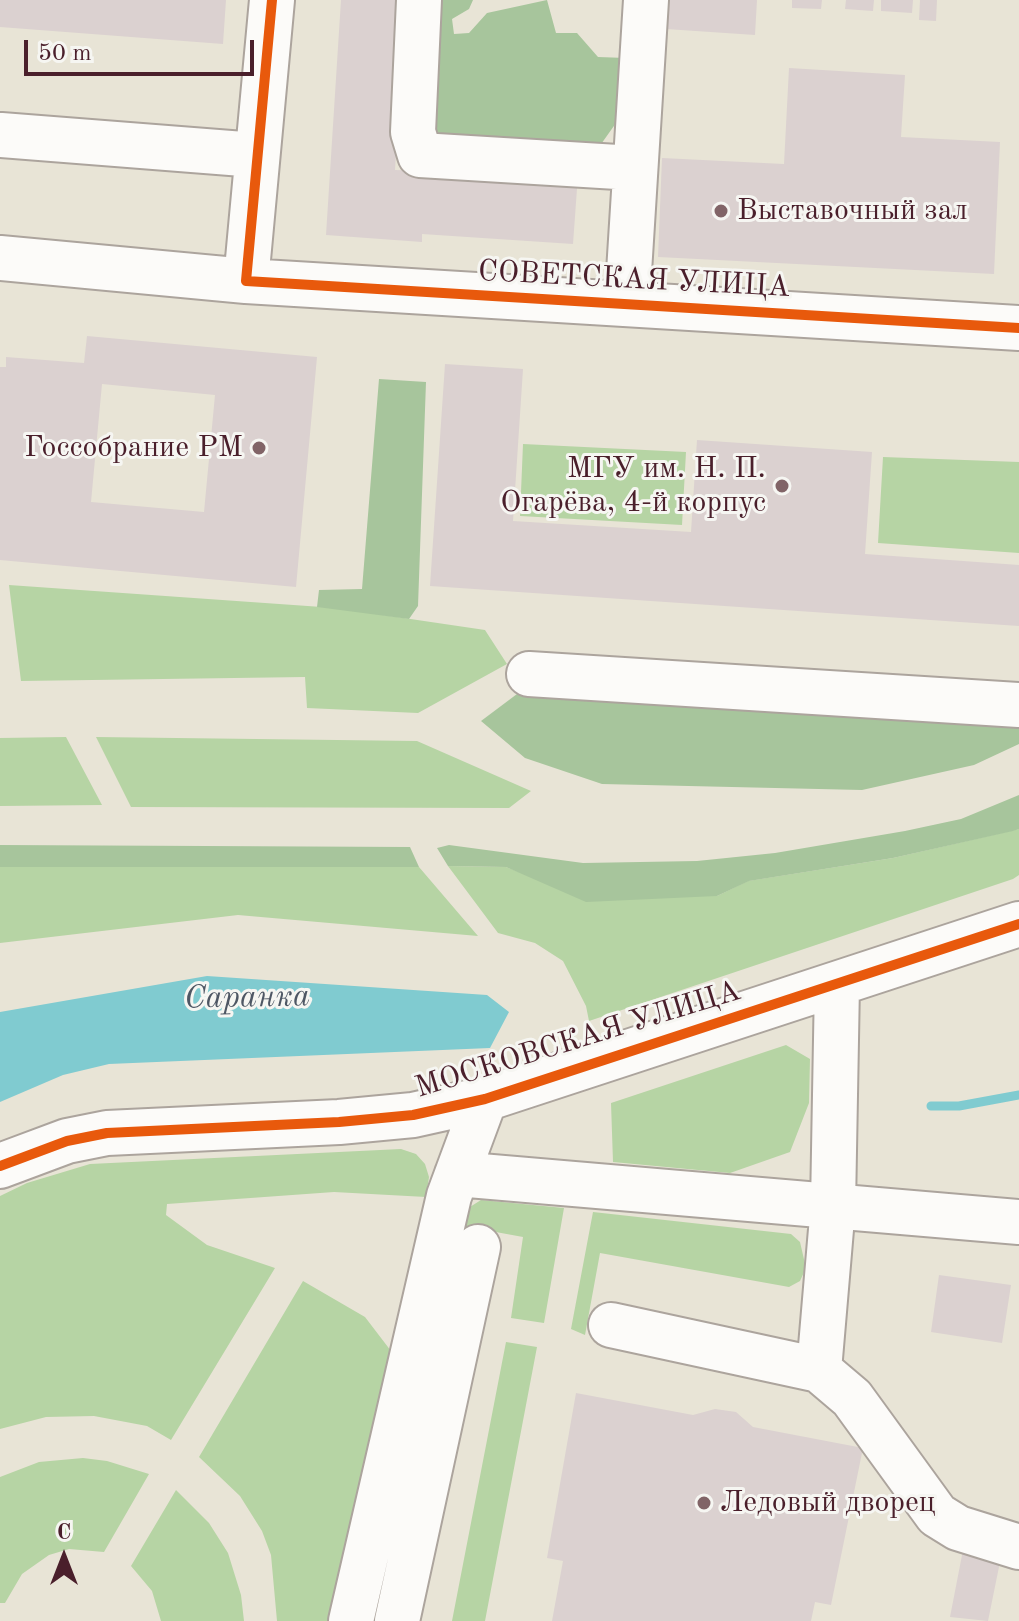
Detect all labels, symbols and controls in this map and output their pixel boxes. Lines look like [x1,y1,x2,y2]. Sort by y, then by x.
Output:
scale bar [28,24,258,74]
text: 50 m [38,42,92,66]
place label: Выставочный зал [737,193,968,229]
marker: Выставочный зал [712,202,730,220]
street label: СОВЕТСКАЯ УЛИЦА [477,254,791,306]
place label: Госсобрание РМ [24,430,243,466]
marker: Госсобрание РМ [250,439,268,457]
place label: МГУ им. Н. П. Огарёва, 4-й корпус [500,451,766,522]
marker: МГУ им. Н. П. Огарёва, 4-й корпус [773,477,791,495]
street label: МОСКОВСКАЯ УЛИЦА [411,973,745,1107]
water label: Саранка [184,978,310,1018]
place label: Ледовый дворец [720,1485,935,1521]
marker: Ледовый дворец [695,1494,713,1512]
north arrow [24,1517,104,1597]
text: С [57,1522,71,1544]

